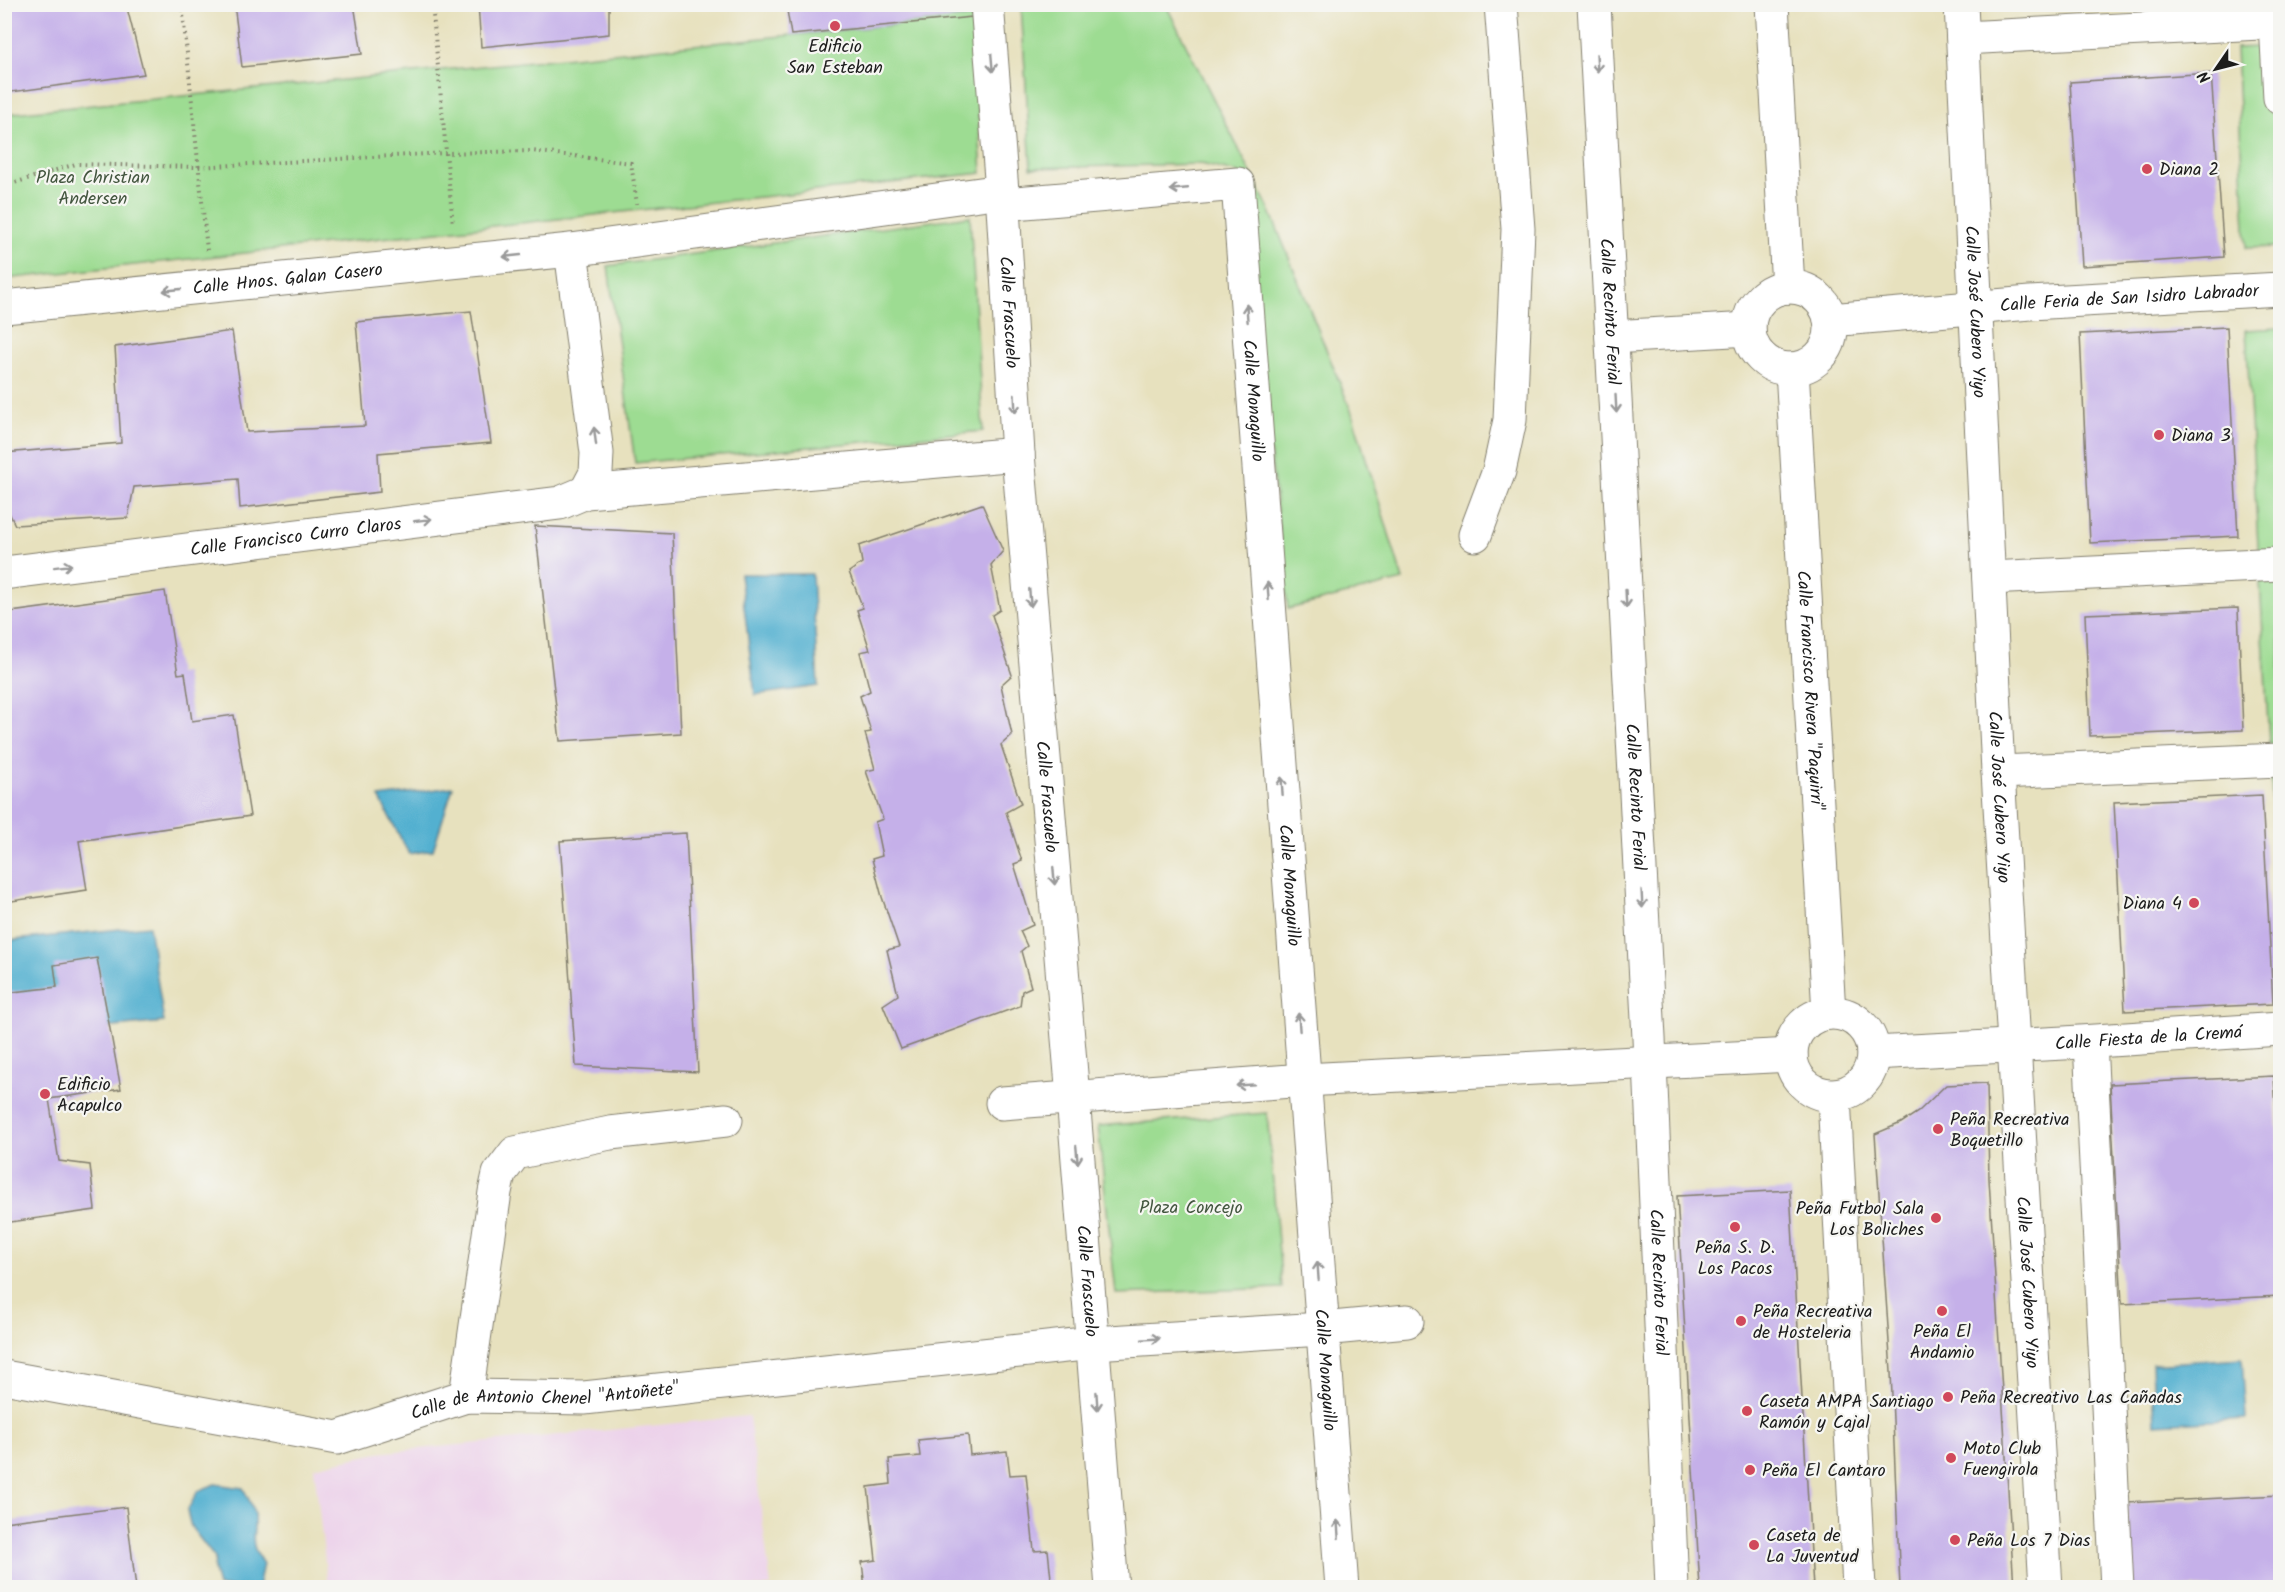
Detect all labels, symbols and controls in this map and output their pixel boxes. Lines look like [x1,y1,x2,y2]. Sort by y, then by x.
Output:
marker: Edificio San Esteban [828,19,842,33]
place label: Edificio San Esteban [787,33,883,83]
north arrow [2186,39,2246,99]
one-way arrow [987,52,998,72]
one-way arrow [1591,52,1602,72]
text: N [2192,65,2218,88]
place label: Diana 2 [2159,156,2219,185]
marker: Diana 2 [2140,162,2154,176]
park label: Plaza Christian Andersen [36,164,150,214]
one-way arrow [1170,184,1190,195]
street label: Calle José Cubero Yiyo [1956,225,1993,399]
street label: Calle Recinto Ferial [1590,237,1627,386]
one-way arrow [503,251,523,262]
street label: Calle Frascuelo [990,255,1026,369]
street label: Calle Hnos. Galan Casero [191,256,384,304]
street label: Calle Feria de San Isidro Labrador [1999,277,2260,322]
one-way arrow [163,285,183,296]
one-way arrow [1241,303,1252,323]
street label: Calle Monaguillo [1234,339,1272,463]
one-way arrow [1009,394,1020,414]
one-way arrow [1610,394,1621,414]
place label: Diana 3 [2171,422,2231,451]
one-way arrow [589,427,600,447]
marker: Diana 3 [2152,428,2166,442]
street label: Calle Francisco Curro Claros [189,510,403,565]
one-way arrow [412,514,432,525]
one-way arrow [52,560,72,571]
street label: Calle Francisco Rivera "Paquirri" [1788,570,1830,811]
one-way arrow [1262,582,1273,602]
one-way arrow [1025,588,1036,608]
one-way arrow [1621,589,1632,609]
street label: Calle José Cubero Yiyo [1979,710,2018,884]
street label: Calle Recinto Ferial [1616,723,1653,872]
street label: Calle Frascuelo [1027,740,1065,854]
one-way arrow [1276,776,1287,796]
street label: Calle Monaguillo [1269,823,1307,947]
one-way arrow [1049,866,1060,886]
one-way arrow [1637,888,1648,908]
place label: Diana 4 [2122,890,2182,919]
marker: Diana 4 [2187,896,2201,910]
one-way arrow [1294,1013,1305,1033]
street label: Calle Fiesta de la Cremá [2054,1018,2245,1059]
place label: Edificio Acapulco [57,1071,122,1121]
one-way arrow [1236,1079,1256,1090]
marker: Edificio Acapulco [38,1087,52,1101]
place label: Peña Recreativa Boquetillo [1950,1106,2070,1156]
marker: Peña Recreativa Boquetillo [1931,1122,1945,1136]
one-way arrow [1072,1145,1083,1165]
park label: Plaza Concejo [1139,1194,1243,1223]
place label: Peña Futbol Sala Los Boliches [1796,1195,1924,1245]
street label: Calle José Cubero Yiyo [2007,1195,2046,1369]
street label: Calle Recinto Ferial [1640,1208,1675,1357]
marker: Peña Futbol Sala Los Boliches [1929,1211,1943,1225]
marker: Peña S. D. Los Pacos [1728,1220,1742,1234]
street label: Calle Frascuelo [1067,1224,1105,1338]
place label: Peña S. D. Los Pacos [1695,1234,1775,1284]
one-way arrow [1312,1261,1323,1281]
place label: Peña Recreativa de Hosteleria [1753,1298,1873,1348]
marker: Peña El Andamio [1935,1304,1949,1318]
street label: Calle Monaguillo [1305,1308,1343,1432]
marker: Peña Recreativa de Hosteleria [1734,1314,1748,1328]
place label: Peña El Andamio [1910,1318,1974,1368]
one-way arrow [1141,1334,1160,1345]
street label: Calle de Antonio Chenel "Antoñete" [407,1375,680,1429]
place label: Peña Recreativo Las Cañadas [1960,1384,2182,1413]
place label: Caseta AMPA Santiago Ramón y Cajal [1759,1388,1934,1438]
marker: Peña Recreativo Las Cañadas [1941,1390,1955,1404]
one-way arrow [1092,1391,1103,1411]
marker: Caseta AMPA Santiago Ramón y Cajal [1740,1404,1754,1418]
place label: Moto Club Fuengirola [1963,1435,2042,1485]
marker: Moto Club Fuengirola [1944,1451,1958,1465]
place label: Peña El Cantaro [1762,1457,1886,1486]
marker: Peña El Cantaro [1743,1463,1757,1477]
one-way arrow [1332,1520,1343,1540]
place label: Caseta de La Juventud [1766,1522,1859,1572]
place label: Peña Los 7 Dias [1967,1527,2091,1556]
marker: Peña Los 7 Dias [1948,1533,1962,1547]
marker: Caseta de La Juventud [1747,1538,1761,1552]

